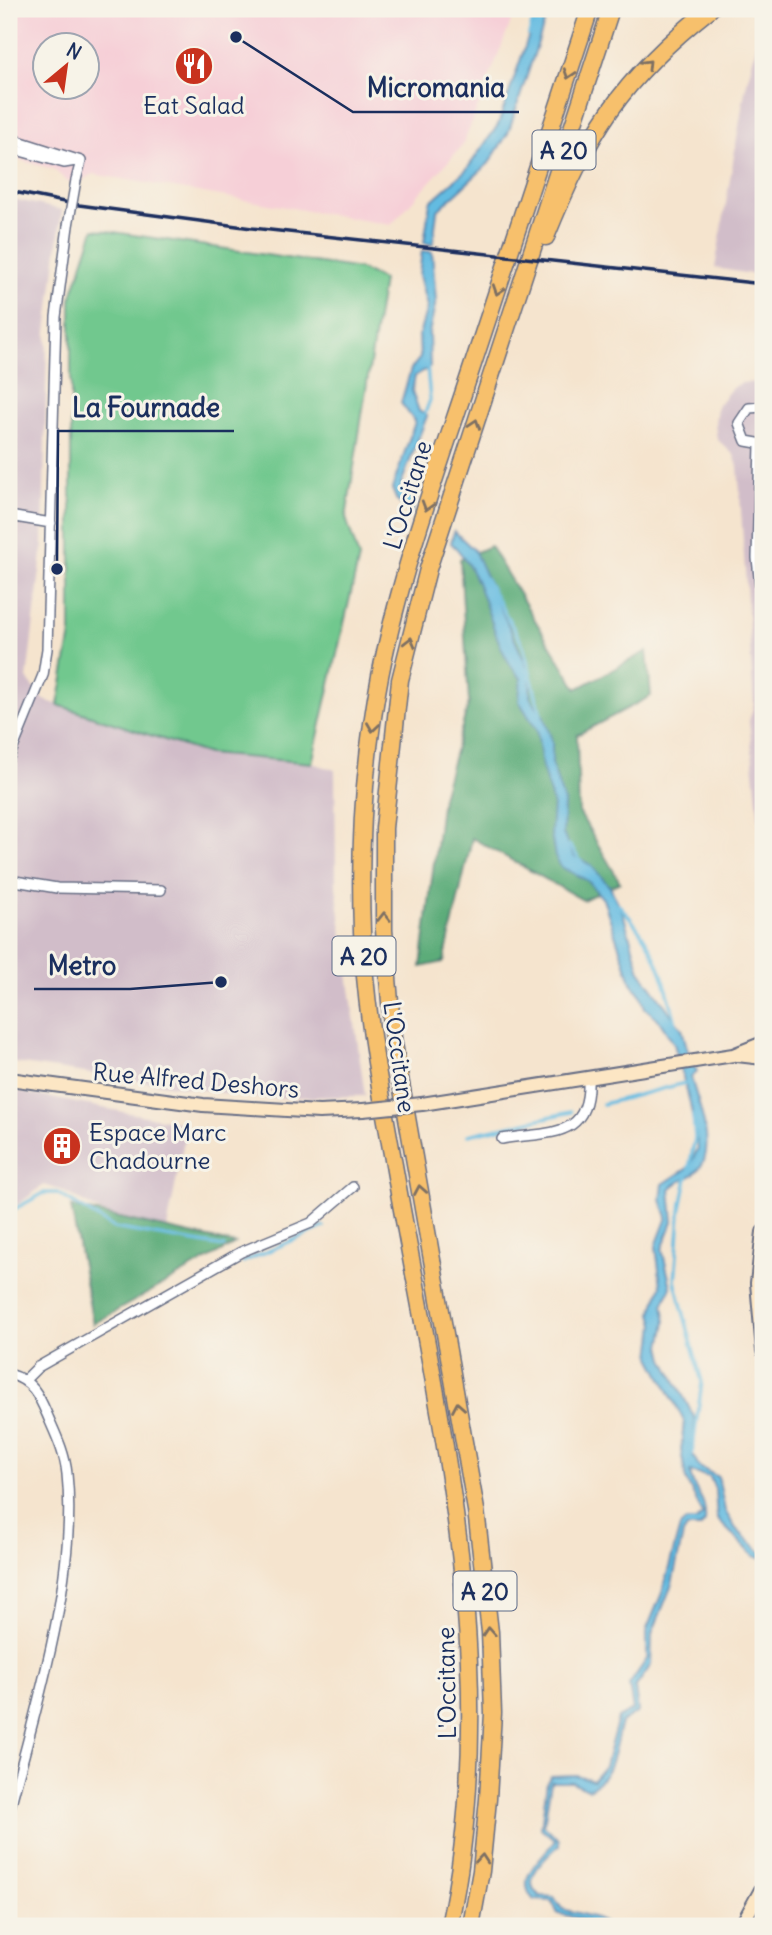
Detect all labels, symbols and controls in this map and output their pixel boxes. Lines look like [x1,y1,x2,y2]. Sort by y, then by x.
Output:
north arrow [32,32,102,102]
text: N [63,37,86,65]
restaurant icon: Eat Salad [173,45,215,87]
one-way arrow [639,59,652,72]
callout: Micromania [353,65,519,112]
one-way arrow [563,67,577,79]
text: Micromania [367,71,505,104]
place label: Eat Salad [143,90,245,120]
road number: A 20 [532,130,596,169]
one-way arrow [491,283,506,295]
callout: La Fournade [58,384,234,431]
text: La Fournade [72,391,220,424]
one-way arrow [466,419,481,431]
street label: L'Occitane [376,437,438,553]
one-way arrow [421,499,435,512]
one-way arrow [402,636,416,648]
one-way arrow [366,721,381,732]
one-way arrow [376,911,392,921]
road number: A 20 [332,937,396,976]
callout: Metro [34,942,130,989]
text: Metro [48,949,116,982]
street label: L'Occitane [377,999,423,1115]
street label: Rue Alfred Deshors [92,1056,300,1104]
place label: Espace Marc Chadourne [89,1117,227,1175]
building icon: Espace Marc Chadourne [41,1125,83,1167]
one-way arrow [413,1184,428,1196]
one-way arrow [451,1401,466,1413]
road number: A 20 [454,1572,516,1610]
one-way arrow [482,1626,497,1637]
street label: L'Occitane [430,1627,462,1739]
one-way arrow [474,1853,489,1864]

